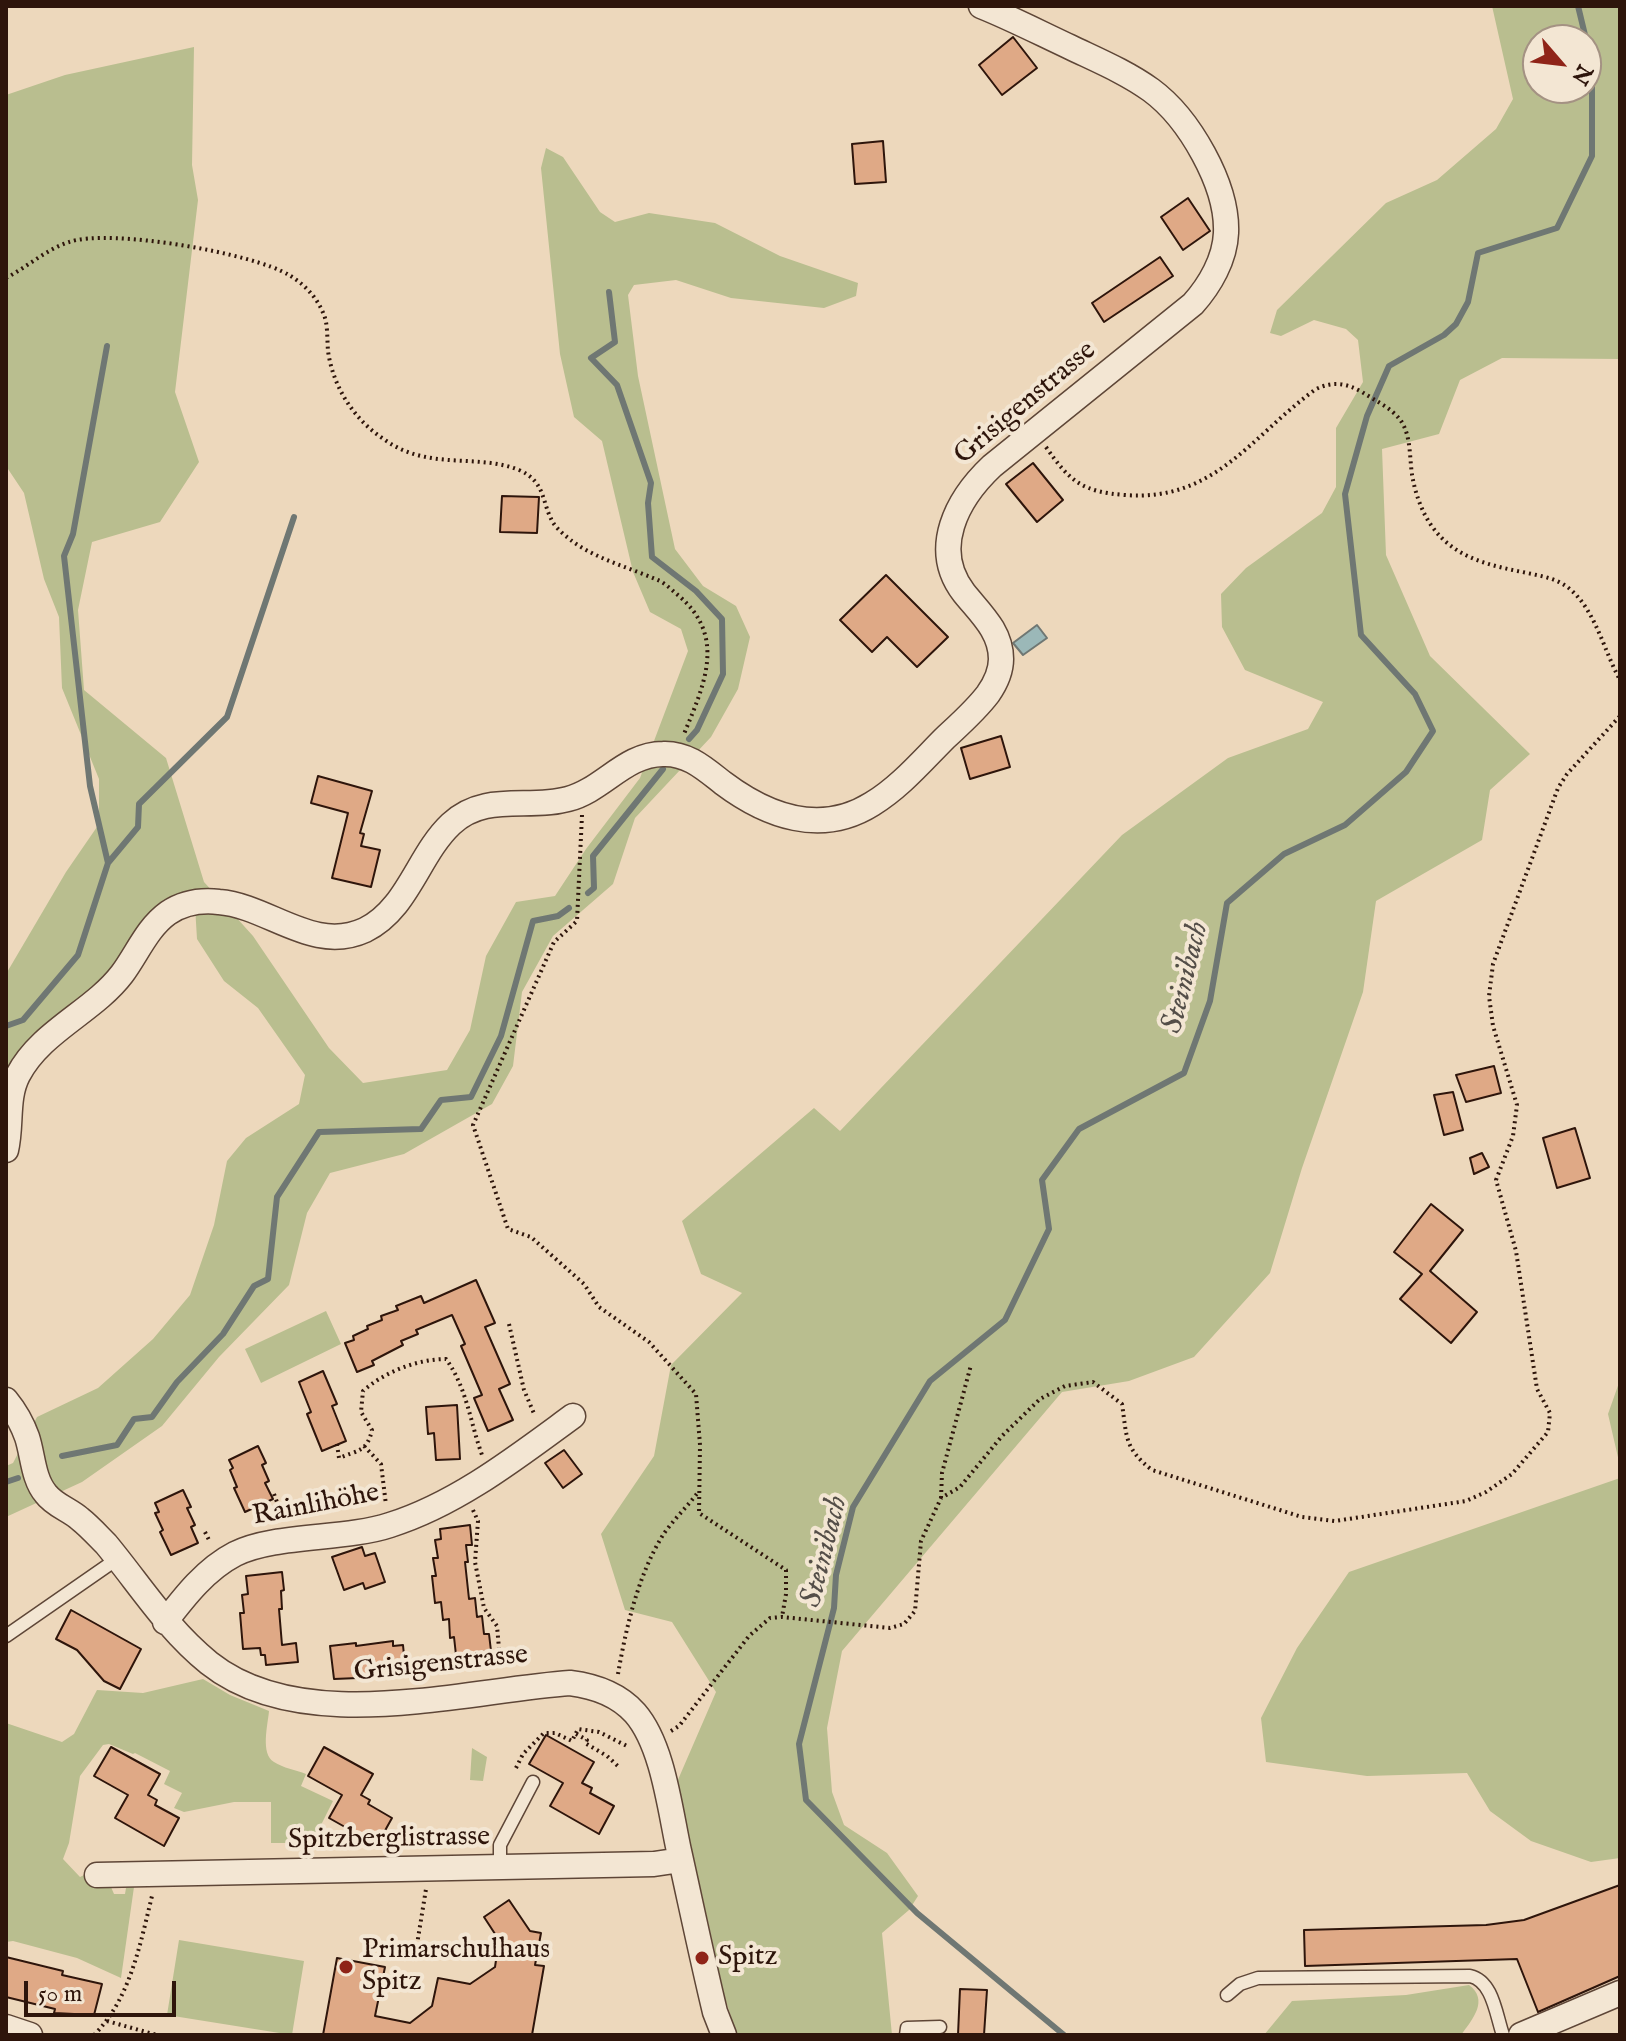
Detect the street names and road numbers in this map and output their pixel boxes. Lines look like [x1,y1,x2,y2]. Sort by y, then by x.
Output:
street label: Grisigenstrasse [948,335,1104,473]
street label: Rainlihöhe [250,1477,382,1535]
street label: Grisigenstrasse [352,1639,530,1691]
street label: Spitzberglistrasse [288,1821,490,1859]

